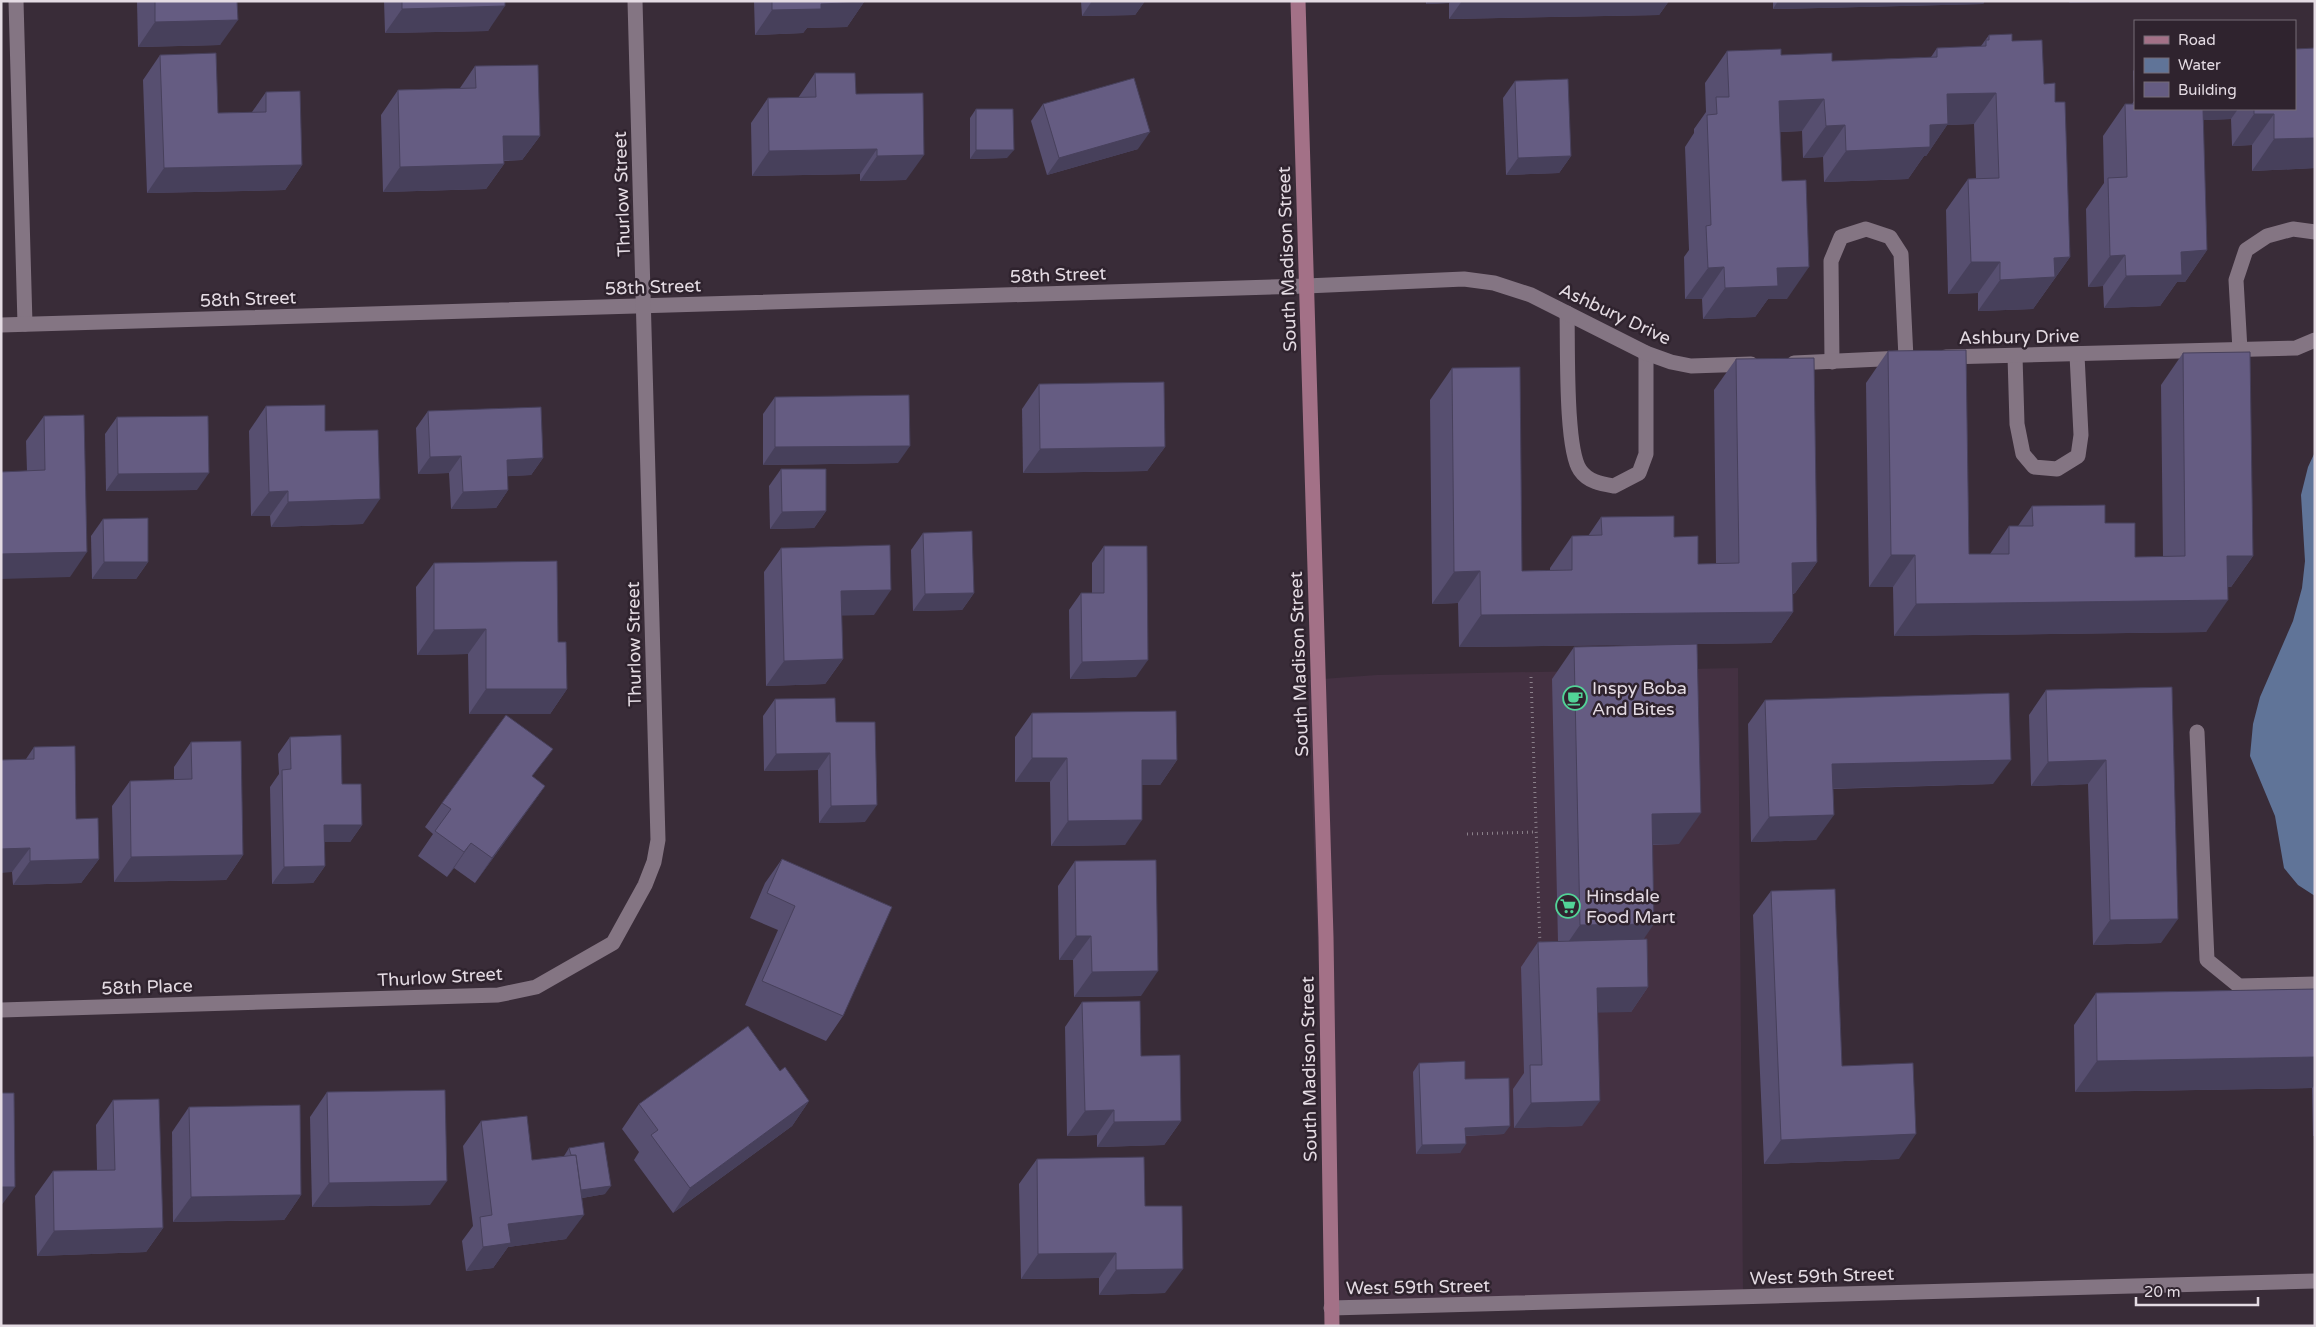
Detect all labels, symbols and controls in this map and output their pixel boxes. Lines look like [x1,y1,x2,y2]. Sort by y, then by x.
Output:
legend [2134,20,2296,110]
text: Road [2178,31,2216,49]
text: Water [2178,56,2221,74]
text: Building [2178,81,2237,99]
street label: Thurlow Street [609,131,635,257]
street label: South Madison Street [1273,166,1301,352]
street label: 58th Street [1009,262,1107,288]
street label: 58th Street [604,274,702,300]
street label: Ashbury Drive [1556,278,1674,350]
street label: 58th Street [199,286,297,312]
street label: Ashbury Drive [1958,325,2080,349]
street label: South Madison Street [1285,571,1313,757]
street label: Thurlow Street [622,581,646,707]
place label: Inspy Boba And Bites [1592,677,1687,720]
cafe icon: Inspy Boba And Bites [1562,685,1588,711]
place label: Hinsdale Food Mart [1586,885,1676,928]
supermarket icon: Hinsdale Food Mart [1555,893,1581,919]
street label: Thurlow Street [377,963,503,991]
street label: 58th Place [101,974,193,1000]
street label: South Madison Street [1296,976,1322,1162]
street label: West 59th Street [1750,1262,1895,1290]
scale bar [2136,1274,2258,1306]
street label: West 59th Street [1346,1275,1490,1299]
text: 20 m [2144,1283,2181,1301]

